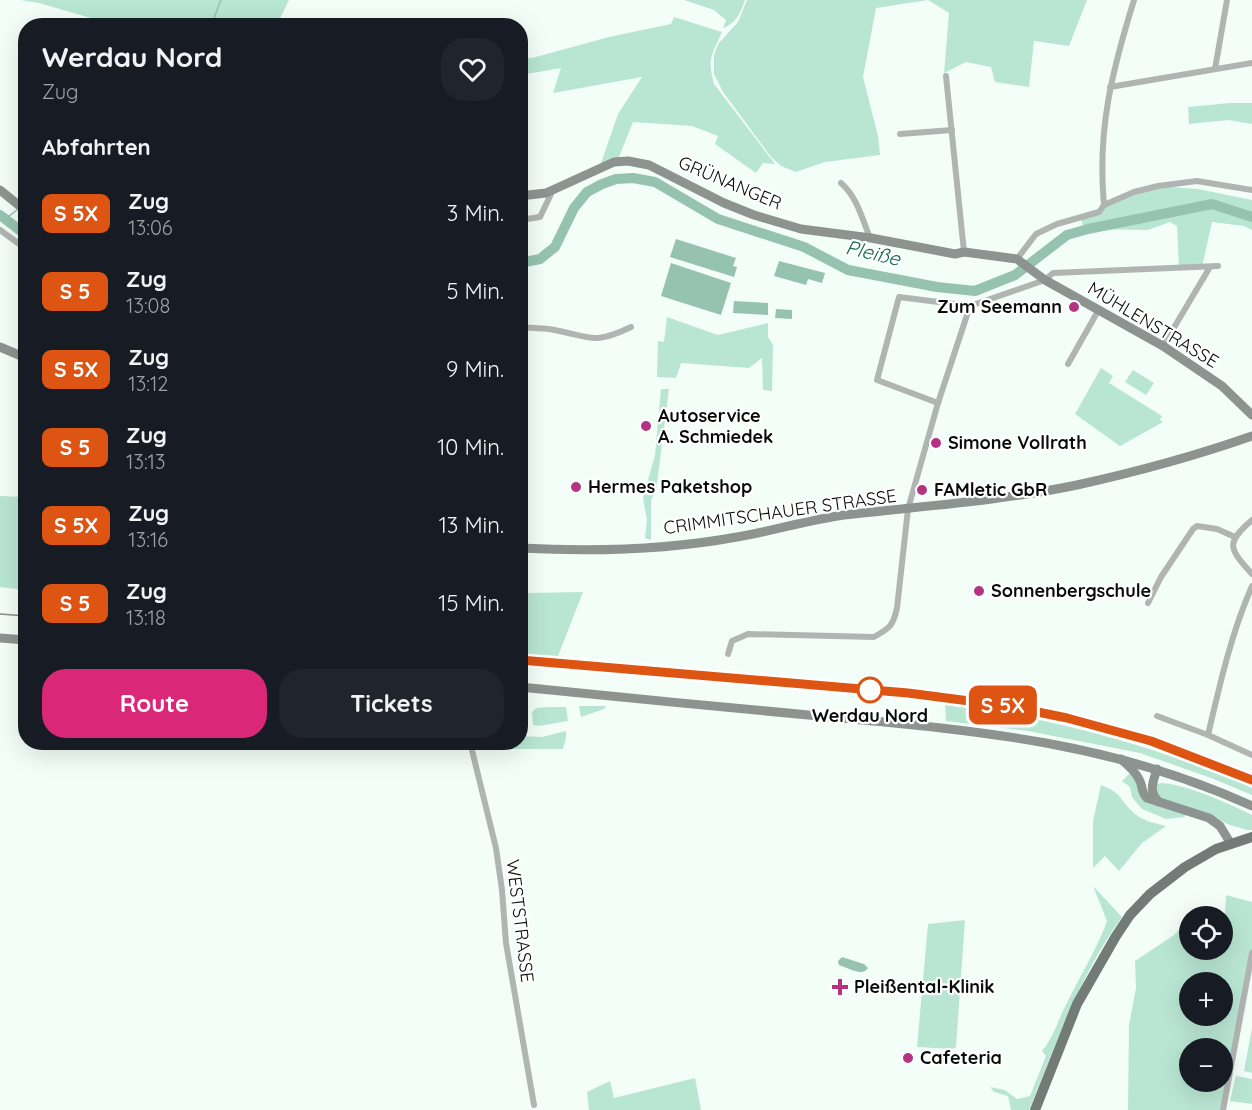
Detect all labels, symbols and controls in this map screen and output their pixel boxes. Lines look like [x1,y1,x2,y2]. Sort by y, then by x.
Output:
button: heart [441,38,504,101]
text: Werdau Nord [42,39,222,74]
text: Zug [42,79,78,104]
text: Abfahrten [42,133,151,161]
street label: GRÜNANGER [675,150,785,215]
text: Zug [128,187,169,215]
text: 3 Min. [447,199,504,227]
text: S 5X [54,200,98,226]
text: 13:06 [128,215,173,240]
water label: Pleiße [843,234,904,271]
text: Zug [126,265,167,293]
street label: MÜHLENSTRASSE [1084,276,1223,373]
text: 5 Min. [446,277,504,305]
text: S 5 [60,278,90,304]
text: 13:08 [126,293,170,318]
place label: Zum Seemann [937,295,1062,318]
marker: Zum Seemann [1067,300,1081,314]
text: Zug [128,343,169,371]
text: 9 Min. [446,355,504,383]
text: S 5X [54,356,98,382]
text: 13:12 [128,371,168,396]
place label: Autoservice A. Schmiedek [658,404,773,448]
marker: Autoservice A. Schmiedek [639,419,653,433]
text: Zug [126,421,167,449]
place label: Simone Vollrath [948,431,1087,454]
text: 10 Min. [437,433,504,461]
text: S 5 [60,434,90,460]
marker: Simone Vollrath [929,436,943,450]
text: 13:13 [126,449,166,474]
place label: Hermes Paketshop [588,475,752,498]
place label: FAMletic GbR [934,478,1047,501]
marker: Hermes Paketshop [569,480,583,494]
marker: FAMletic GbR [915,483,929,497]
street label: CRIMMITSCHAUER STRASSE [662,484,898,539]
text: Zug [128,499,169,527]
text: 13 Min. [439,511,504,539]
text: S 5X [54,512,98,538]
text: 13:16 [128,527,168,552]
text: Zug [126,577,167,605]
place label: Sonnenbergschule [991,579,1151,602]
marker: Sonnenbergschule [972,584,986,598]
text: 15 Min. [438,589,504,617]
text: S 5 [60,590,90,616]
text: 13:18 [126,605,166,630]
button: Route [42,669,267,738]
button: Tickets [279,669,504,738]
marker: Werdau Nord [857,677,883,703]
line badge: S 5X [961,686,1045,724]
text: S 5X [981,692,1025,718]
place label: Werdau Nord [812,704,928,727]
street label: WESTSTRASSE [502,858,539,984]
map controls [1179,906,1233,1092]
button: locate [1179,906,1233,960]
button: + [1179,972,1233,1026]
place label: Pleißental-Klinik [854,975,995,998]
marker: Pleißental-Klinik [831,978,849,996]
button: − [1179,1038,1233,1092]
place label: Cafeteria [920,1046,1002,1069]
marker: Cafeteria [901,1051,915,1065]

